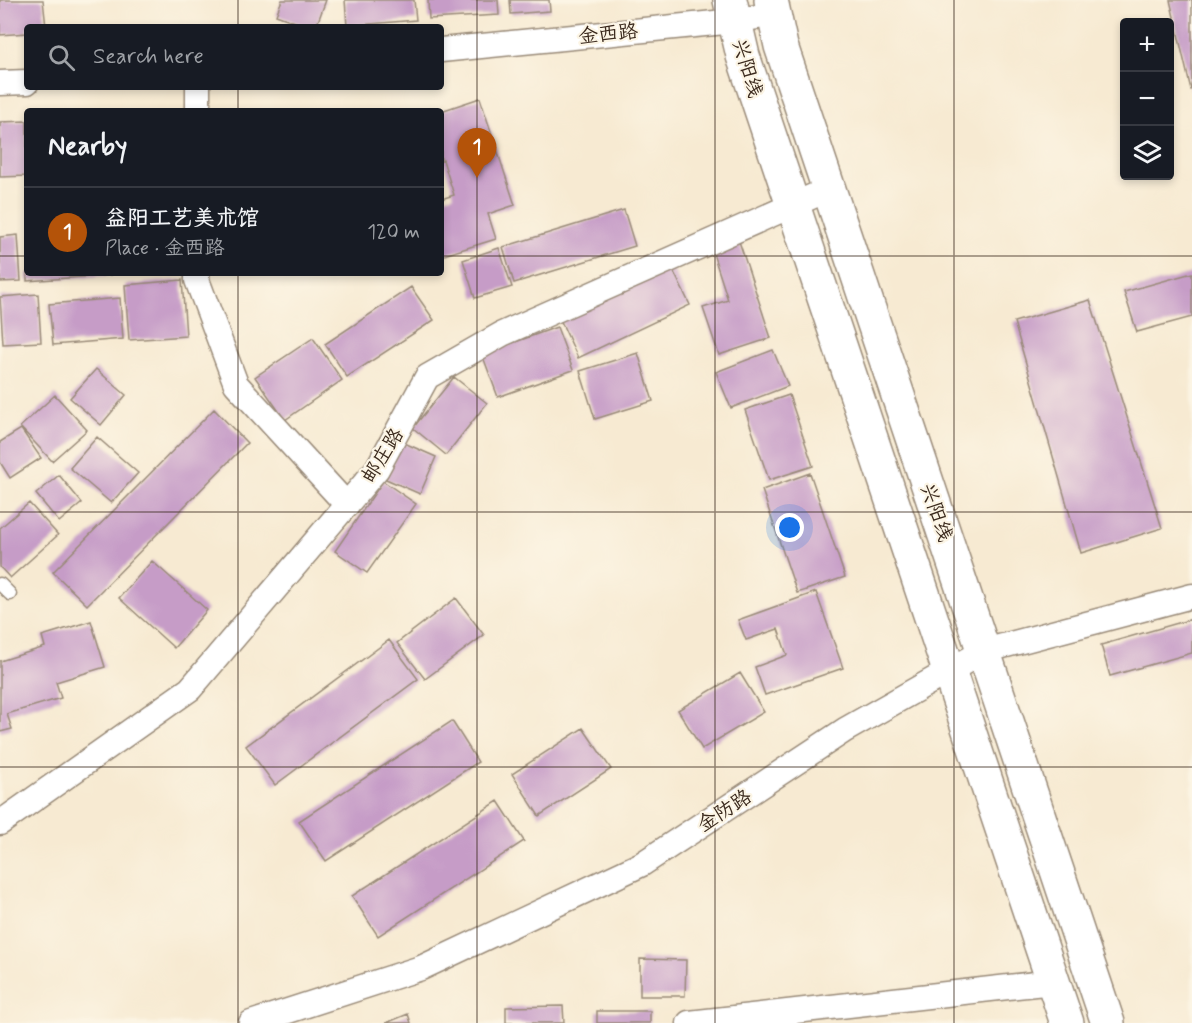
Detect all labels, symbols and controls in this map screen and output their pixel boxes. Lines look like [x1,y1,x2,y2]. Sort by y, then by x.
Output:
street label: 金西路 [577,18,640,51]
map controls [1120,18,1174,180]
button: + [1120,18,1174,72]
search box [24,24,444,90]
street label: 兴阳线 [725,36,768,101]
icon: search [45,41,78,74]
text: Search here [93,43,204,71]
button: − [1120,72,1174,126]
button: layers [1120,126,1174,180]
pin: 1 [458,128,496,178]
text: Nearby [48,130,127,164]
text: 益阳工艺美术馆 [105,205,259,233]
text: 1 [63,219,72,246]
text: 120 m [367,219,420,246]
text: Place · 金西路 [105,235,224,262]
street label: 邮庄路 [356,422,411,488]
street label: 兴阳线 [913,480,958,545]
your location [775,513,804,542]
street label: 金防路 [692,783,758,839]

